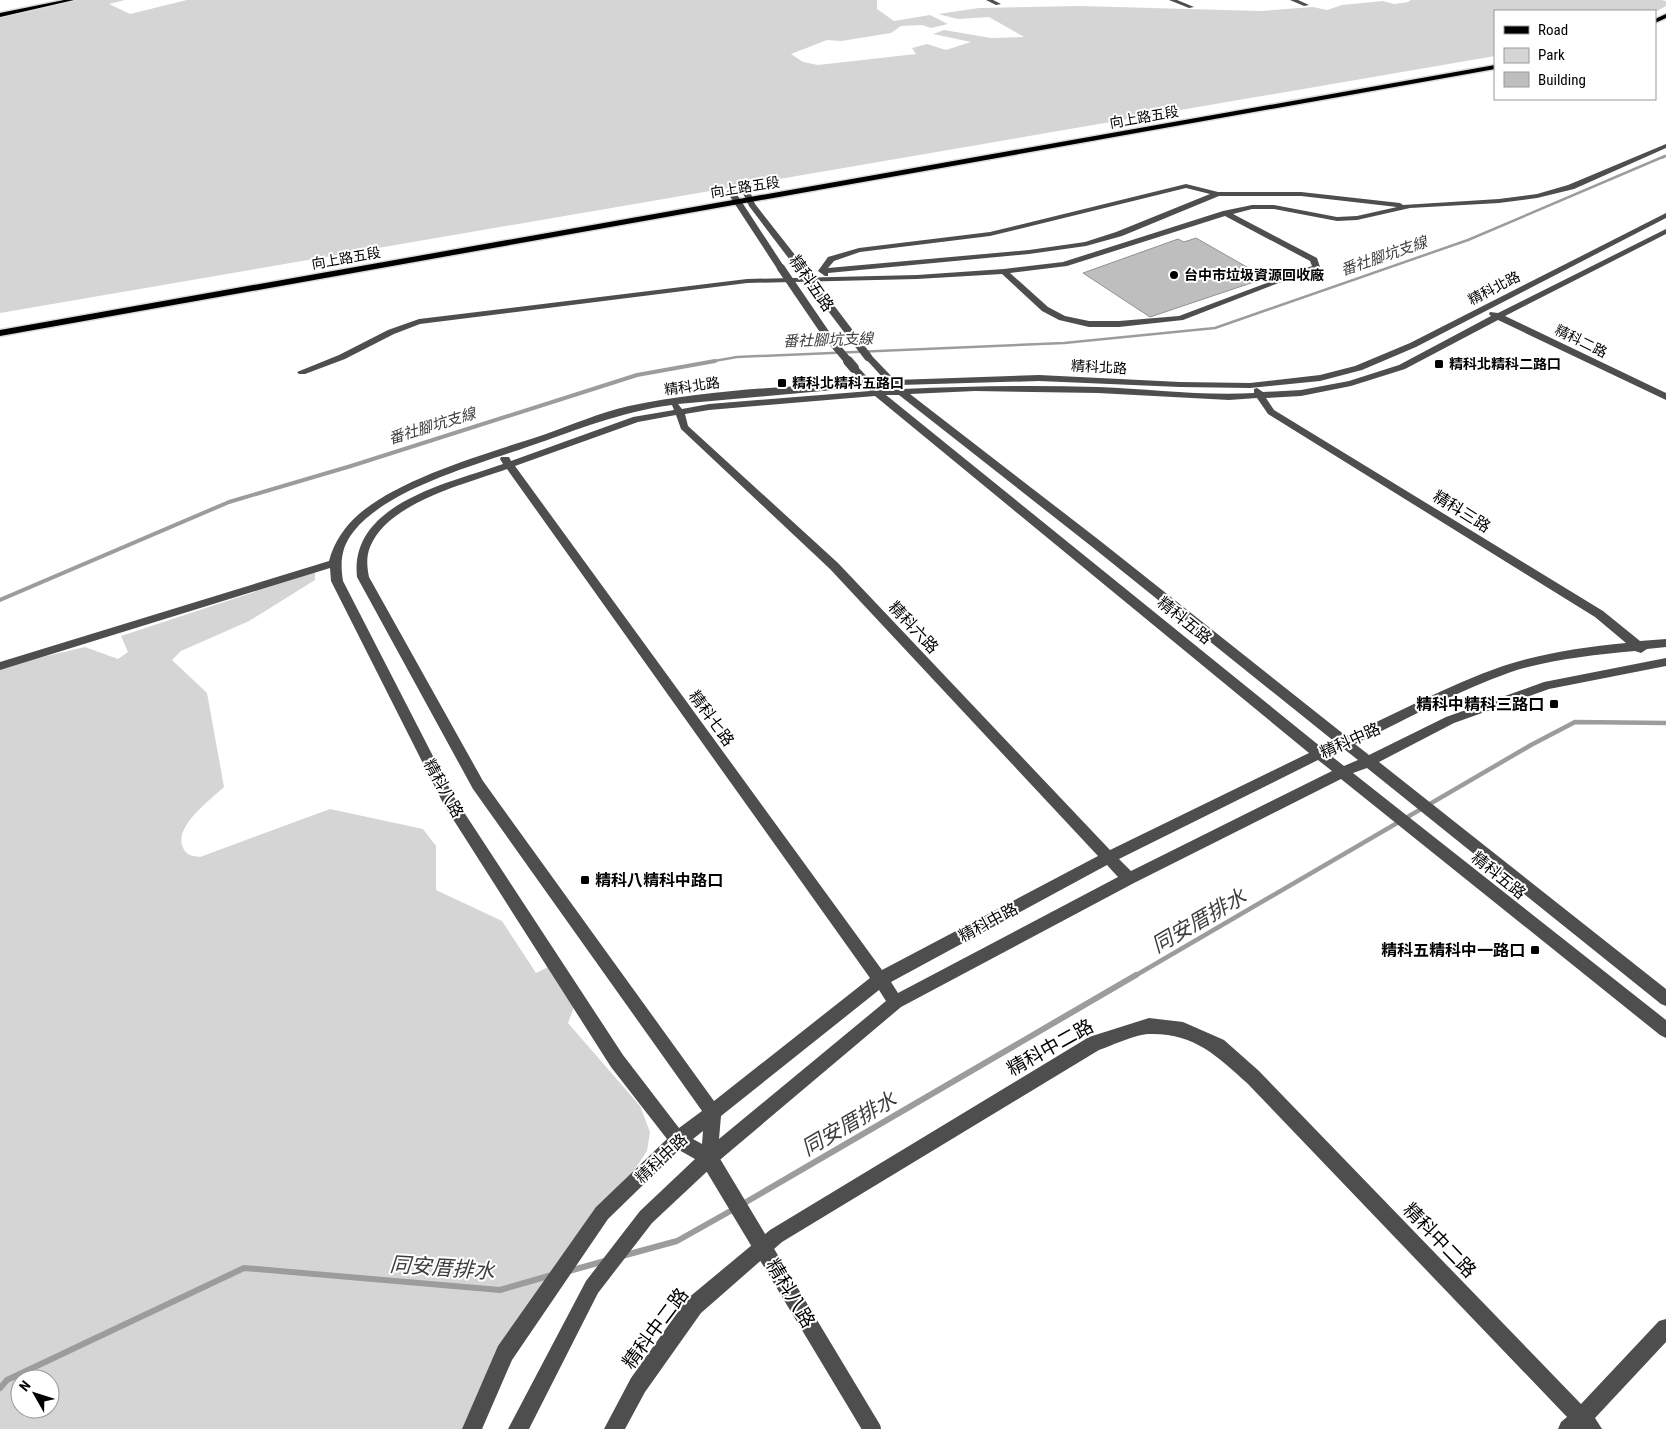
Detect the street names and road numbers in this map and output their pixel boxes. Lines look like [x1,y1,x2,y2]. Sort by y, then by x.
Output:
street label: 向上路五段 [1108,103,1180,131]
street label: 向上路五段 [709,174,781,200]
street label: 向上路五段 [310,244,382,272]
street label: 精科五路 [785,252,838,315]
street label: 精科北路 [1465,268,1523,308]
street label: 精科二路 [1552,322,1610,360]
street label: 精科北路 [1071,358,1127,376]
street label: 精科北路 [663,374,721,398]
street label: 精科三路 [1430,486,1494,536]
street label: 精科五路 [1154,593,1216,648]
street label: 精科六路 [885,597,942,657]
street label: 精科七路 [685,687,738,750]
street label: 精科中路 [1317,719,1383,762]
street label: 精科八路 [420,756,467,821]
street label: 精科五路 [1468,848,1530,903]
street label: 精科中路 [956,899,1021,946]
street label: 精科中二路 [1003,1014,1097,1081]
street label: 精科中路 [631,1130,691,1187]
street label: 精科中二路 [1398,1198,1481,1283]
street label: 精科八路 [761,1255,820,1332]
street label: 精科中二路 [618,1283,693,1373]

